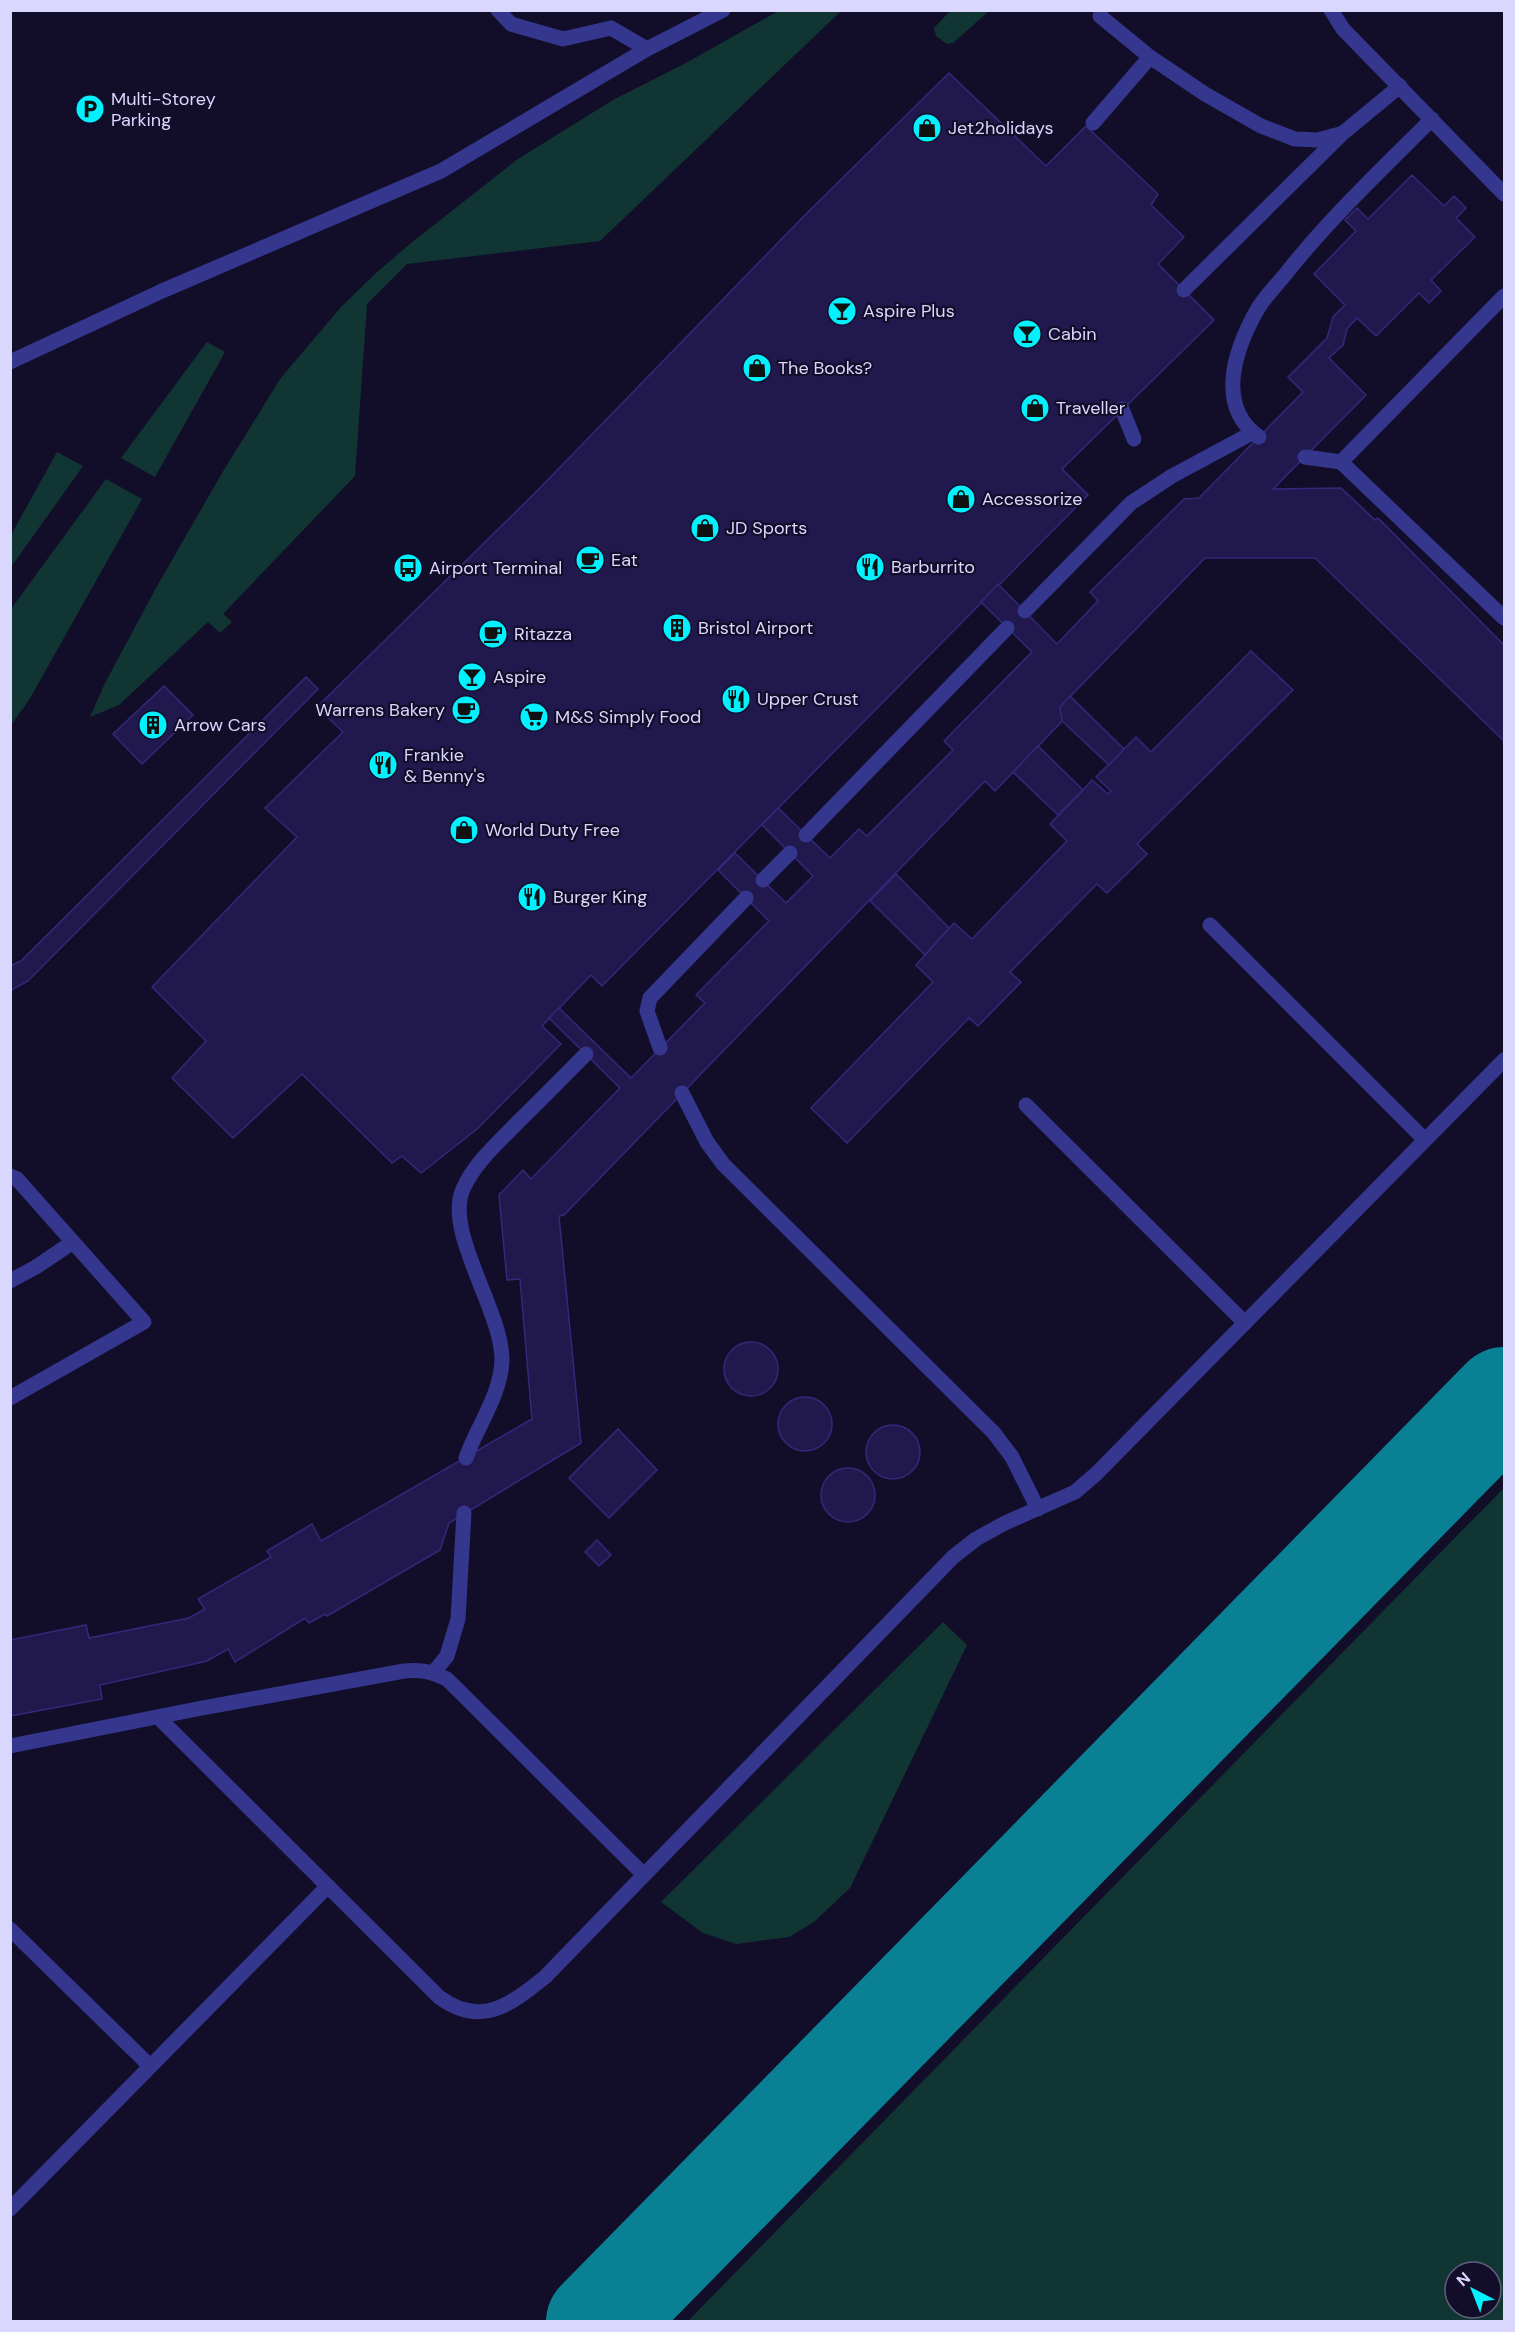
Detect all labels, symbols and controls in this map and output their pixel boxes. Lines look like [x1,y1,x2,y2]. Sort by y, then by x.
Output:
place label: Multi-Storey Parking [111,87,216,132]
parking icon: Multi-Storey Parking [74,93,106,125]
shop icon: Jet2holidays [911,112,943,144]
place label: Jet2holidays [948,116,1054,140]
bar icon: Aspire Plus [826,295,858,327]
place label: Aspire Plus [863,299,955,323]
bar icon: Cabin [1011,318,1043,350]
place label: Cabin [1048,322,1097,346]
shop icon: The Books? [741,352,773,384]
place label: The Books? [778,356,872,380]
shop icon: Traveller [1019,392,1051,424]
place label: Traveller [1056,396,1126,420]
shop icon: Accessorize [945,483,977,515]
place label: Accessorize [982,487,1082,511]
shop icon: JD Sports [689,512,721,544]
place label: JD Sports [726,516,807,540]
cafe icon: Eat [574,544,606,576]
place label: Eat [611,548,638,572]
restaurant icon: Barburrito [854,551,886,583]
bus stop icon: Airport Terminal [392,552,424,584]
place label: Barburrito [891,555,975,579]
place label: Airport Terminal [429,556,562,580]
building icon: Bristol Airport [661,612,693,644]
place label: Bristol Airport [698,616,813,640]
cafe icon: Ritazza [477,618,509,650]
place label: Ritazza [514,622,572,646]
bar icon: Aspire [456,661,488,693]
place label: Aspire [493,665,546,689]
restaurant icon: Upper Crust [720,683,752,715]
place label: Upper Crust [757,687,859,711]
cafe icon: Warrens Bakery [450,694,482,726]
place label: Warrens Bakery [315,698,445,722]
supermarket icon: M&S Simply Food [518,701,550,733]
place label: M&S Simply Food [555,705,701,729]
building icon: Arrow Cars [137,709,169,741]
place label: Arrow Cars [174,713,266,737]
place label: Frankie & Benny's [404,743,485,788]
restaurant icon: Frankie & Benny's [367,749,399,781]
shop icon: World Duty Free [448,814,480,846]
place label: World Duty Free [485,818,620,842]
restaurant icon: Burger King [516,881,548,913]
place label: Burger King [553,885,647,909]
north arrow [1443,2260,1503,2320]
text: N [1452,2268,1475,2291]

